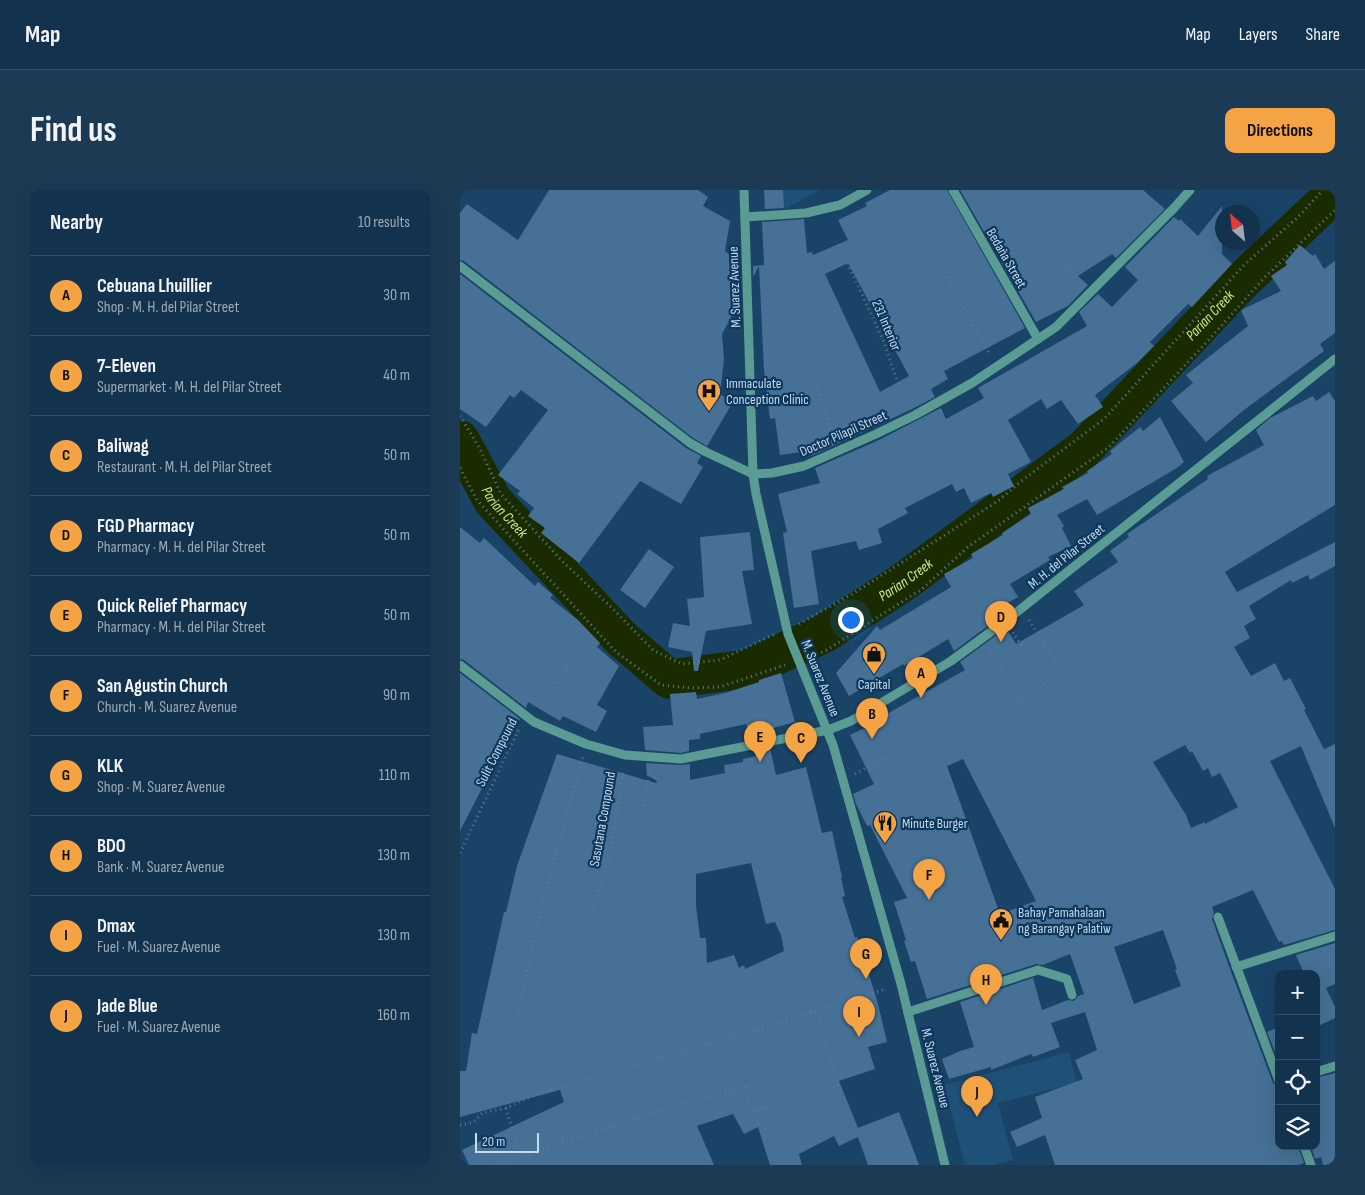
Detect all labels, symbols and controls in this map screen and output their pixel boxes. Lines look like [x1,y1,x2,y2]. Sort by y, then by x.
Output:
text: Map [25,20,60,49]
text: Map [1186,24,1211,45]
text: Layers [1239,24,1278,45]
text: Share [1306,24,1340,45]
button: Directions [1225,108,1335,153]
text: Find us [30,109,117,152]
north arrow [1215,205,1260,250]
text: Nearby [50,210,103,235]
text: 10 results [358,213,410,232]
street label: Bedaña Street [983,225,1030,291]
street label: M. Suarez Avenue [725,246,744,328]
text: Cebuana Lhuillier [97,275,212,298]
text: A [62,286,70,305]
text: 30 m [383,286,410,305]
water label: Parian Creek [1182,286,1239,345]
street label: 231 Interior [868,297,905,353]
text: Shop · M. H. del Pilar Street [97,298,239,317]
text: 7-Eleven [97,355,156,378]
text: B [62,366,70,385]
text: 40 m [383,366,410,385]
place label: Immaculate Conception Clinic [726,375,809,408]
text: Supermarket · M. H. del Pilar Street [97,378,282,397]
hospital icon: Immaculate Conception Clinic [696,378,722,412]
street label: Doctor Pilapil Street [797,407,889,460]
text: Baliwag [97,435,149,458]
text: C [62,446,70,465]
text: 50 m [384,446,410,465]
text: Restaurant · M. H. del Pilar Street [97,458,272,477]
water label: Parian Creek [477,483,532,542]
text: FGD Pharmacy [97,515,194,538]
street label: M. H. del Pilar Street [1025,520,1108,592]
text: D [62,526,70,545]
text: 50 m [384,526,410,545]
text: Pharmacy · M. H. del Pilar Street [97,538,266,557]
water label: Parian Creek [875,554,937,606]
text: Quick Relief Pharmacy [97,595,247,618]
pin: D [985,601,1017,642]
text: E [63,606,69,625]
text: 50 m [384,606,410,625]
your location [838,607,864,633]
text: Pharmacy · M. H. del Pilar Street [97,618,266,637]
street label: M. Suarez Avenue [797,637,844,719]
shop icon: Capital [861,641,887,675]
pin: A [905,657,937,698]
text: San Agustin Church [97,675,228,698]
place label: Capital [858,676,890,693]
text: F [63,686,69,705]
text: 90 m [383,686,410,705]
text: Church · M. Suarez Avenue [97,698,237,717]
pin: B [856,698,888,739]
street label: Sulit Compound [472,715,521,789]
pin: E [744,721,776,762]
pin: C [785,722,817,763]
text: KLK [97,755,123,778]
text: G [62,766,70,785]
text: 110 m [379,766,410,785]
street label: Sasutana Compound [586,770,619,868]
text: Shop · M. Suarez Avenue [97,778,225,797]
restaurant icon: Minute Burger [872,810,898,844]
place label: Minute Burger [902,815,968,832]
text: BDO [97,835,126,858]
text: H [62,846,70,865]
text: 130 m [378,846,410,865]
text: Bank · M. Suarez Avenue [97,858,225,877]
pin: F [913,859,945,900]
place label: Bahay Pamahalaan ng Barangay Palatiw [1018,904,1111,937]
public building icon: Bahay Pamahalaan ng Barangay Palatiw [988,907,1014,941]
text: Dmax [97,915,135,938]
text: I [64,926,68,945]
text: 130 m [378,926,410,945]
text: Fuel · M. Suarez Avenue [97,938,220,957]
pin: G [850,938,882,979]
pin: H [970,964,1002,1005]
map controls [1275,970,1320,1150]
button: + [1275,970,1320,1015]
text: Jade Blue [97,995,158,1018]
pin: I [843,996,875,1037]
text: J [64,1006,68,1025]
text: 160 m [377,1006,410,1025]
button: − [1275,1015,1320,1060]
text: Fuel · M. Suarez Avenue [97,1018,220,1037]
street label: M. Suarez Avenue [917,1027,954,1110]
button: locate [1275,1060,1320,1105]
pin: J [961,1076,993,1117]
button: layers [1275,1105,1320,1150]
scale bar [475,1130,539,1153]
text: 20 m [482,1133,505,1150]

